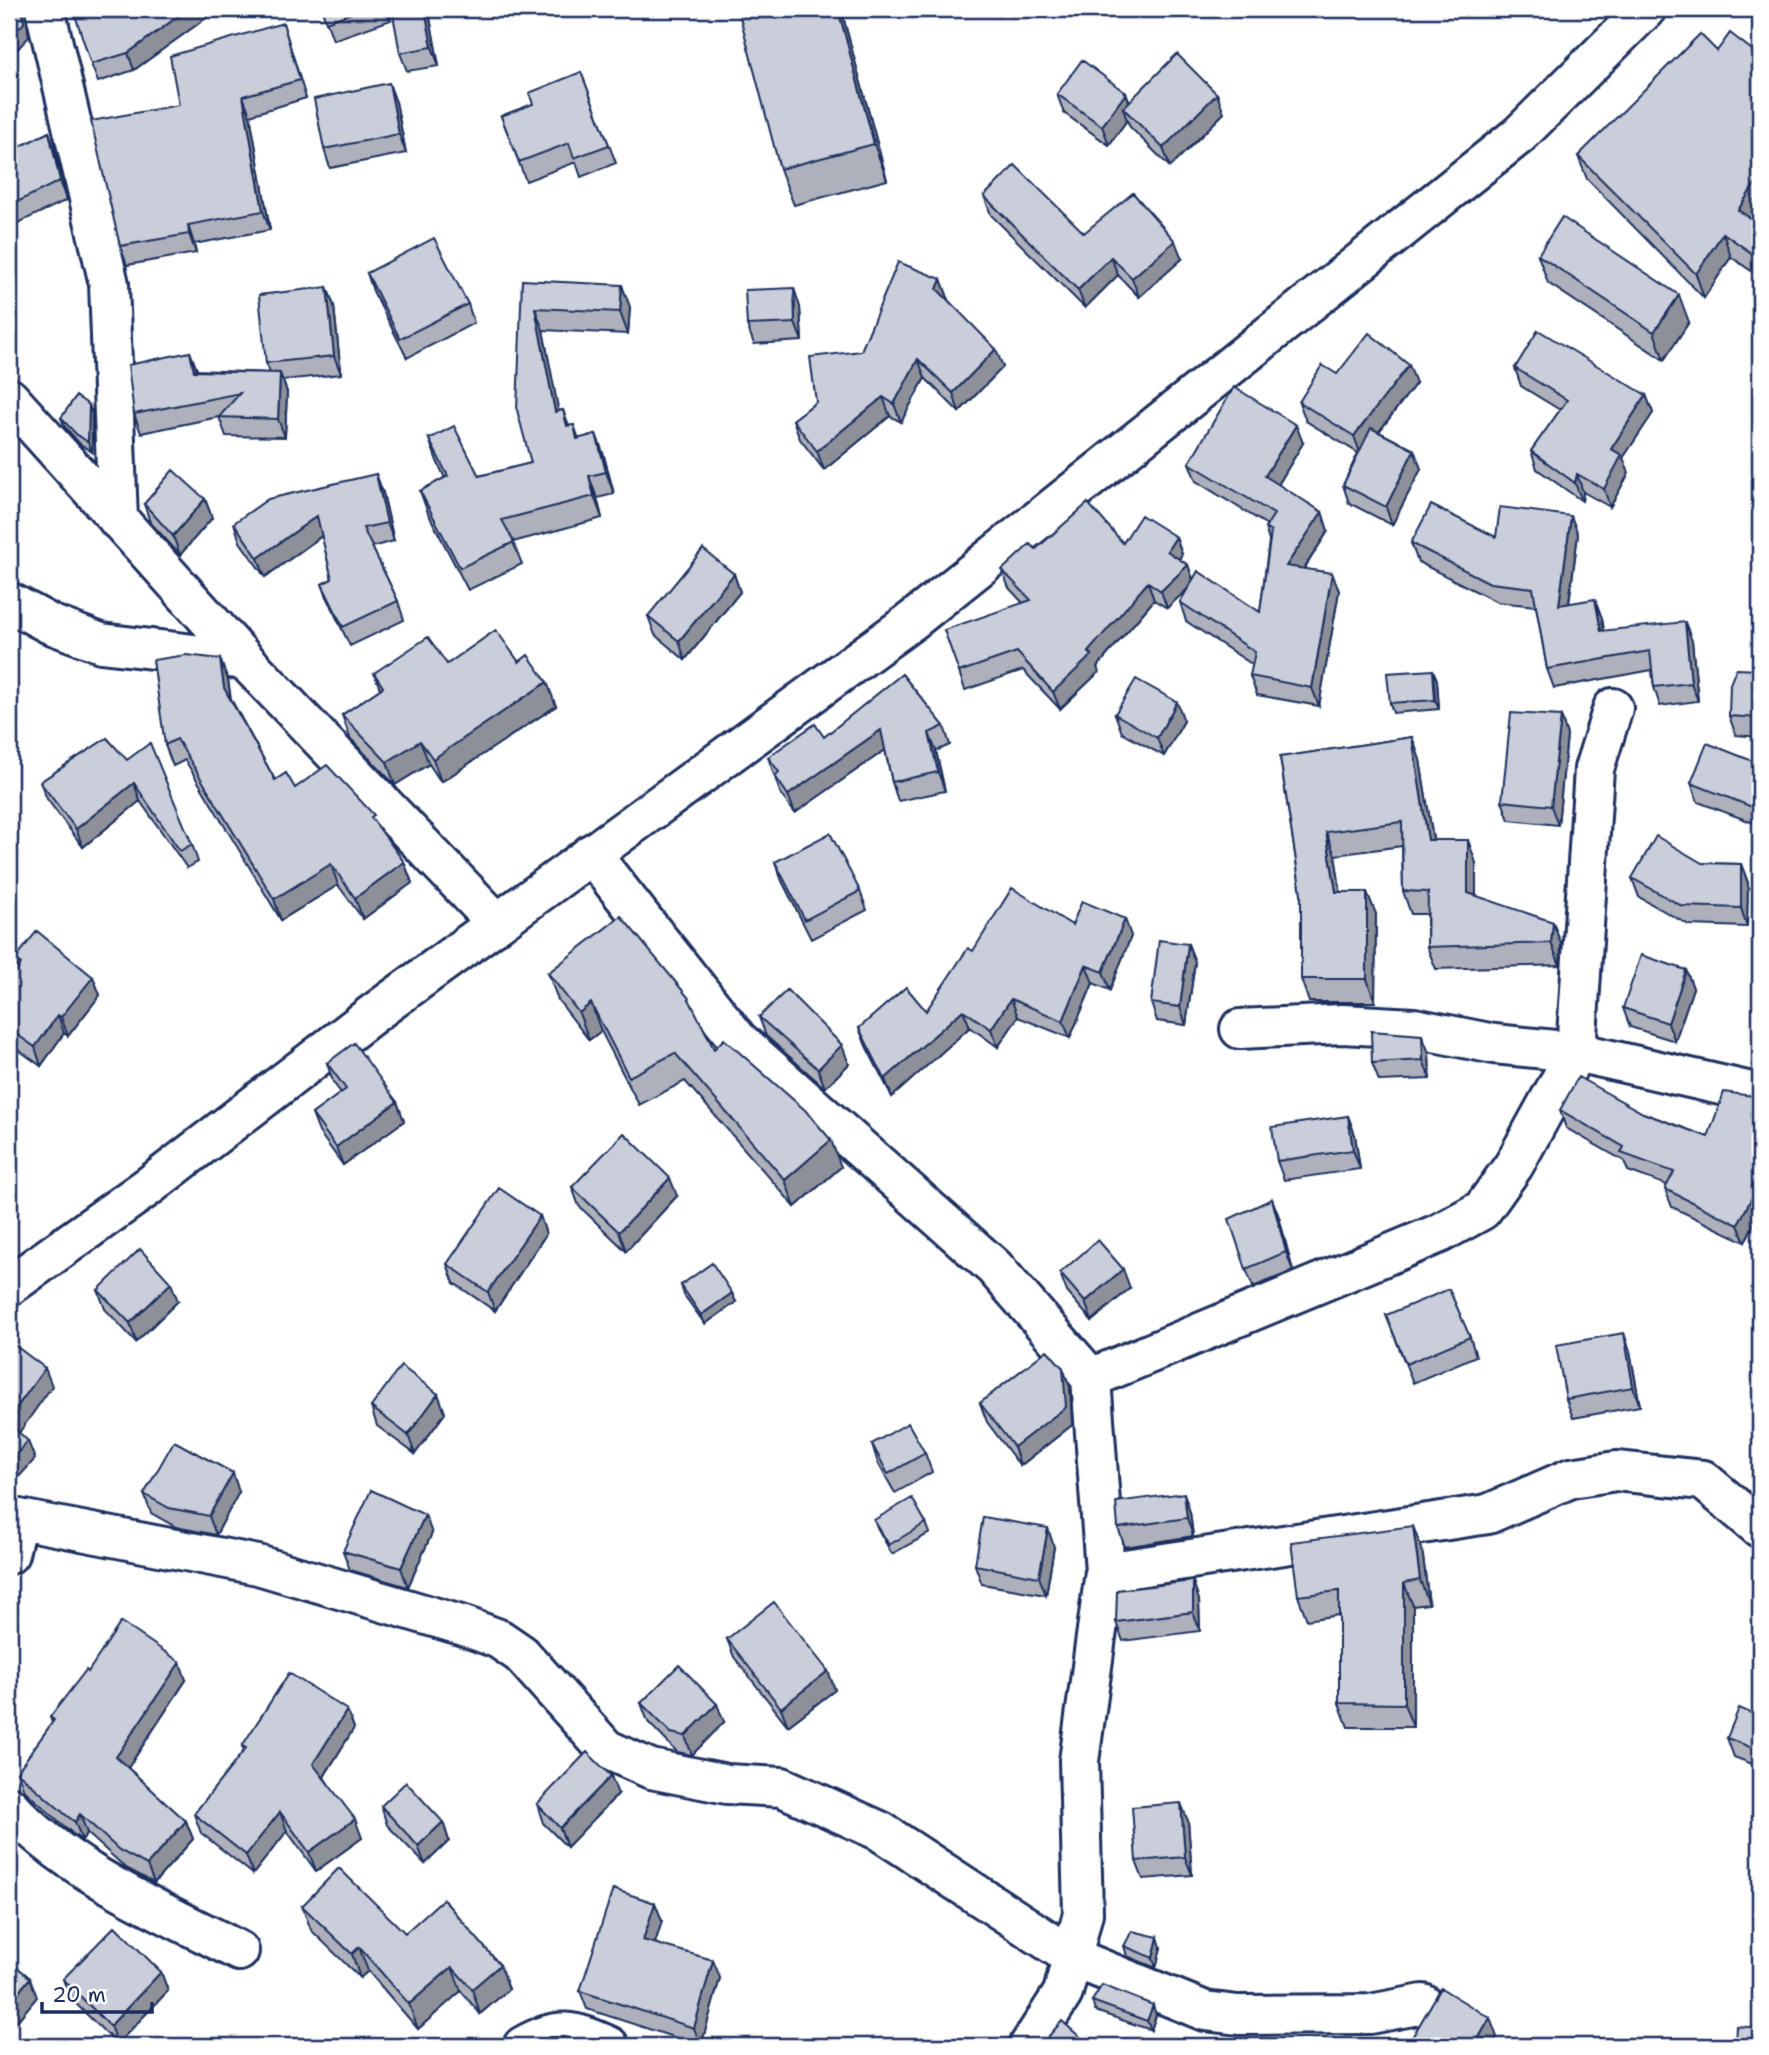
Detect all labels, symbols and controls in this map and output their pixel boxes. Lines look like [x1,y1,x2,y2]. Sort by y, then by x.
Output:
scale bar [42,1971,152,2015]
text: 20 m [52,1981,106,2009]

